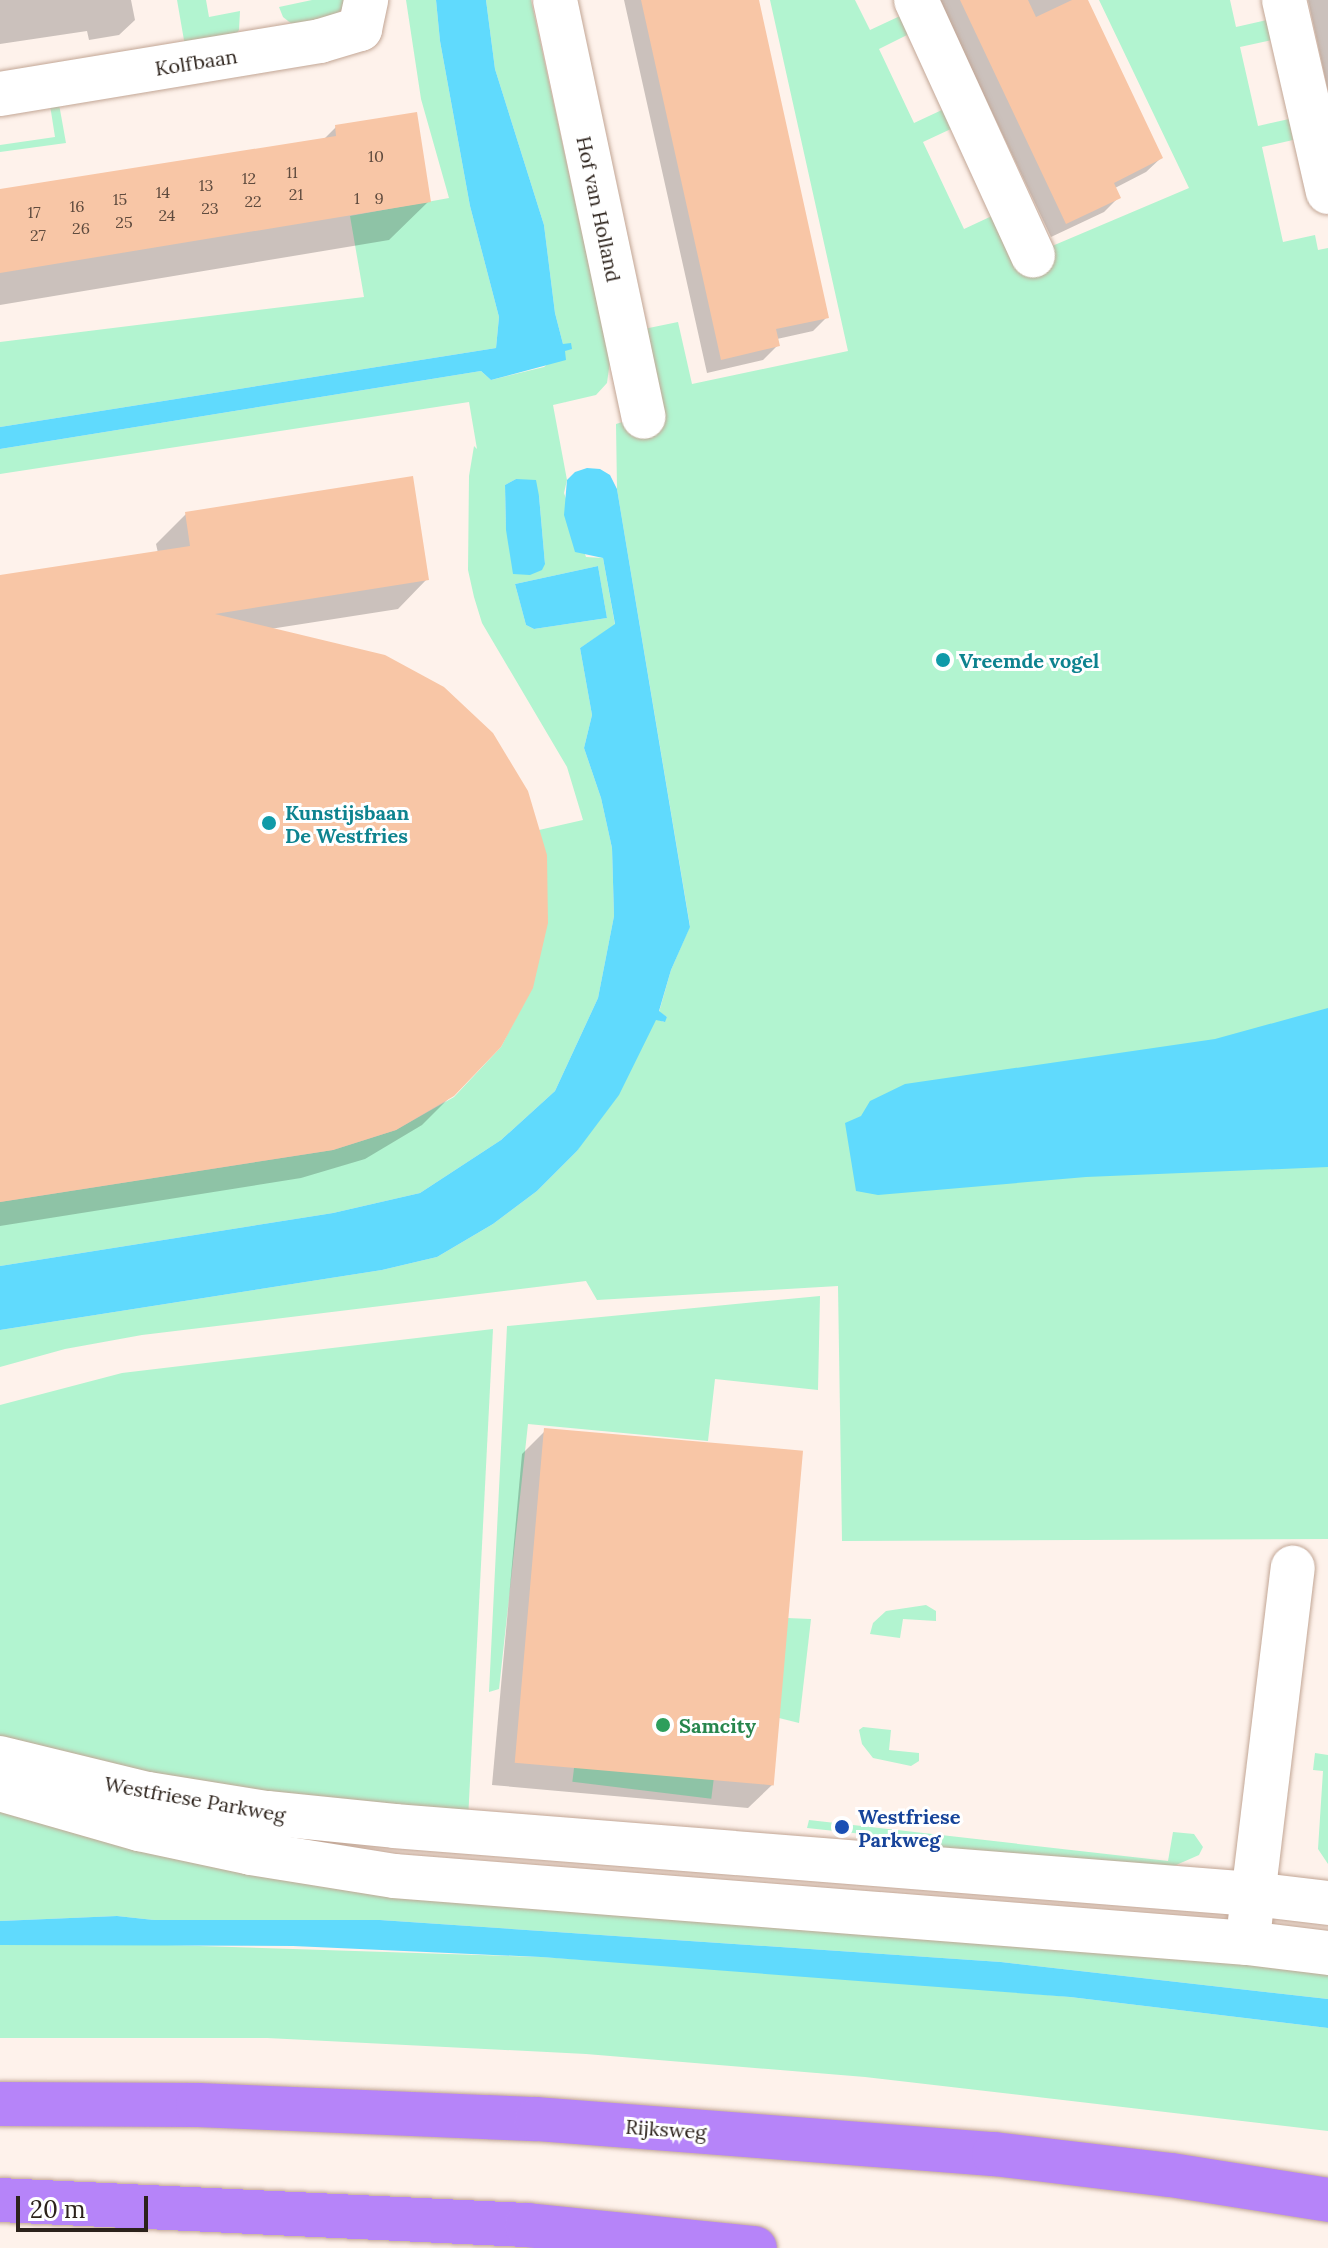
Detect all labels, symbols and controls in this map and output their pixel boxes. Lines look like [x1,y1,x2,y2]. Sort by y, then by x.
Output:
street label: Kolfbaan [153,44,239,80]
street label: Hof van Holland [572,134,626,284]
house number: 10 [368,146,384,166]
house number: 11 [286,162,298,182]
house number: 12 [242,168,256,188]
house number: 13 [199,175,213,195]
house number: 14 [156,182,170,202]
house number: 21 [289,184,303,204]
house number: 1 [354,188,360,208]
house number: 9 [374,188,384,208]
house number: 15 [113,189,127,209]
house number: 22 [244,191,262,211]
house number: 16 [69,196,85,216]
house number: 23 [201,198,219,218]
house number: 17 [27,202,41,222]
house number: 24 [159,205,175,225]
house number: 25 [115,212,133,232]
house number: 26 [72,218,90,238]
house number: 27 [30,225,46,245]
place label: Vreemde vogel [959,648,1099,672]
marker: Vreemde vogel [934,651,952,669]
place label: Kunstijsbaan De Westfries [285,800,409,847]
marker: Kunstijsbaan De Westfries [260,814,278,832]
place label: Samcity [679,1713,756,1737]
marker: Samcity [654,1716,672,1734]
street label: Westfriese Parkweg [103,1771,287,1827]
place label: Westfriese Parkweg [858,1804,960,1851]
marker: Westfriese Parkweg [833,1818,851,1836]
street label: Rijksweg [625,2114,707,2144]
scale bar [20,2180,152,2230]
text: 20 m [30,2194,86,2225]

